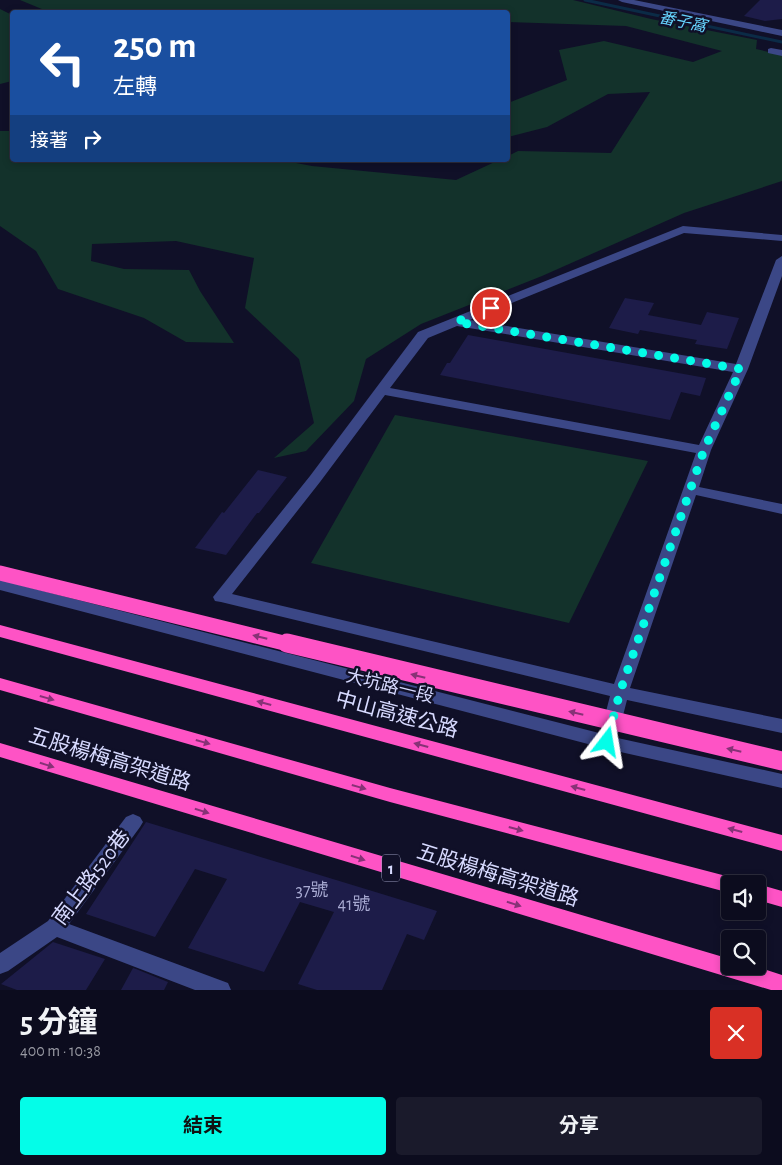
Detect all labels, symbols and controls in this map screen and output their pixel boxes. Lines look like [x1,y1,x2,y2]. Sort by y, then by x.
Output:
water label: 番子窩 [658,8,711,35]
text: 250 m [113,29,196,64]
icon: left [30,30,95,95]
text: 左轉 [113,76,157,98]
icon: right [78,125,106,153]
text: 接著 [30,132,68,151]
pin [470,287,512,329]
icon: arrive [477,294,505,322]
one-way arrow [253,633,268,641]
street label: 大坑路一段 [344,665,436,707]
one-way arrow [411,671,426,679]
street label: 中山高速公路 [333,687,461,741]
one-way arrow [39,694,54,702]
one-way arrow [257,698,272,706]
one-way arrow [569,709,584,717]
position arrow [580,715,632,767]
street label: 五股楊梅高架道路 [26,724,194,794]
one-way arrow [196,739,211,747]
one-way arrow [414,741,429,749]
one-way arrow [727,746,742,754]
one-way arrow [39,761,54,769]
one-way arrow [352,783,367,791]
one-way arrow [571,783,586,791]
one-way arrow [195,808,210,816]
street label: 南上路520巷 [48,825,134,929]
one-way arrow [509,825,524,833]
one-way arrow [727,826,743,834]
street label: 五股楊梅高架道路 [414,840,582,910]
one-way arrow [351,854,366,862]
road number: 1 [382,854,400,881]
map controls [721,875,766,975]
button: sound [721,875,766,920]
house number: 37號 [296,880,328,900]
house number: 41號 [338,894,370,914]
one-way arrow [506,901,521,909]
button: search [721,930,766,975]
button: close [710,1007,762,1059]
text: 5 分鐘 [20,1008,98,1038]
text: 400 m · 10:38 [20,1043,101,1059]
button: 結束 [20,1097,386,1155]
button: 分享 [396,1097,762,1155]

